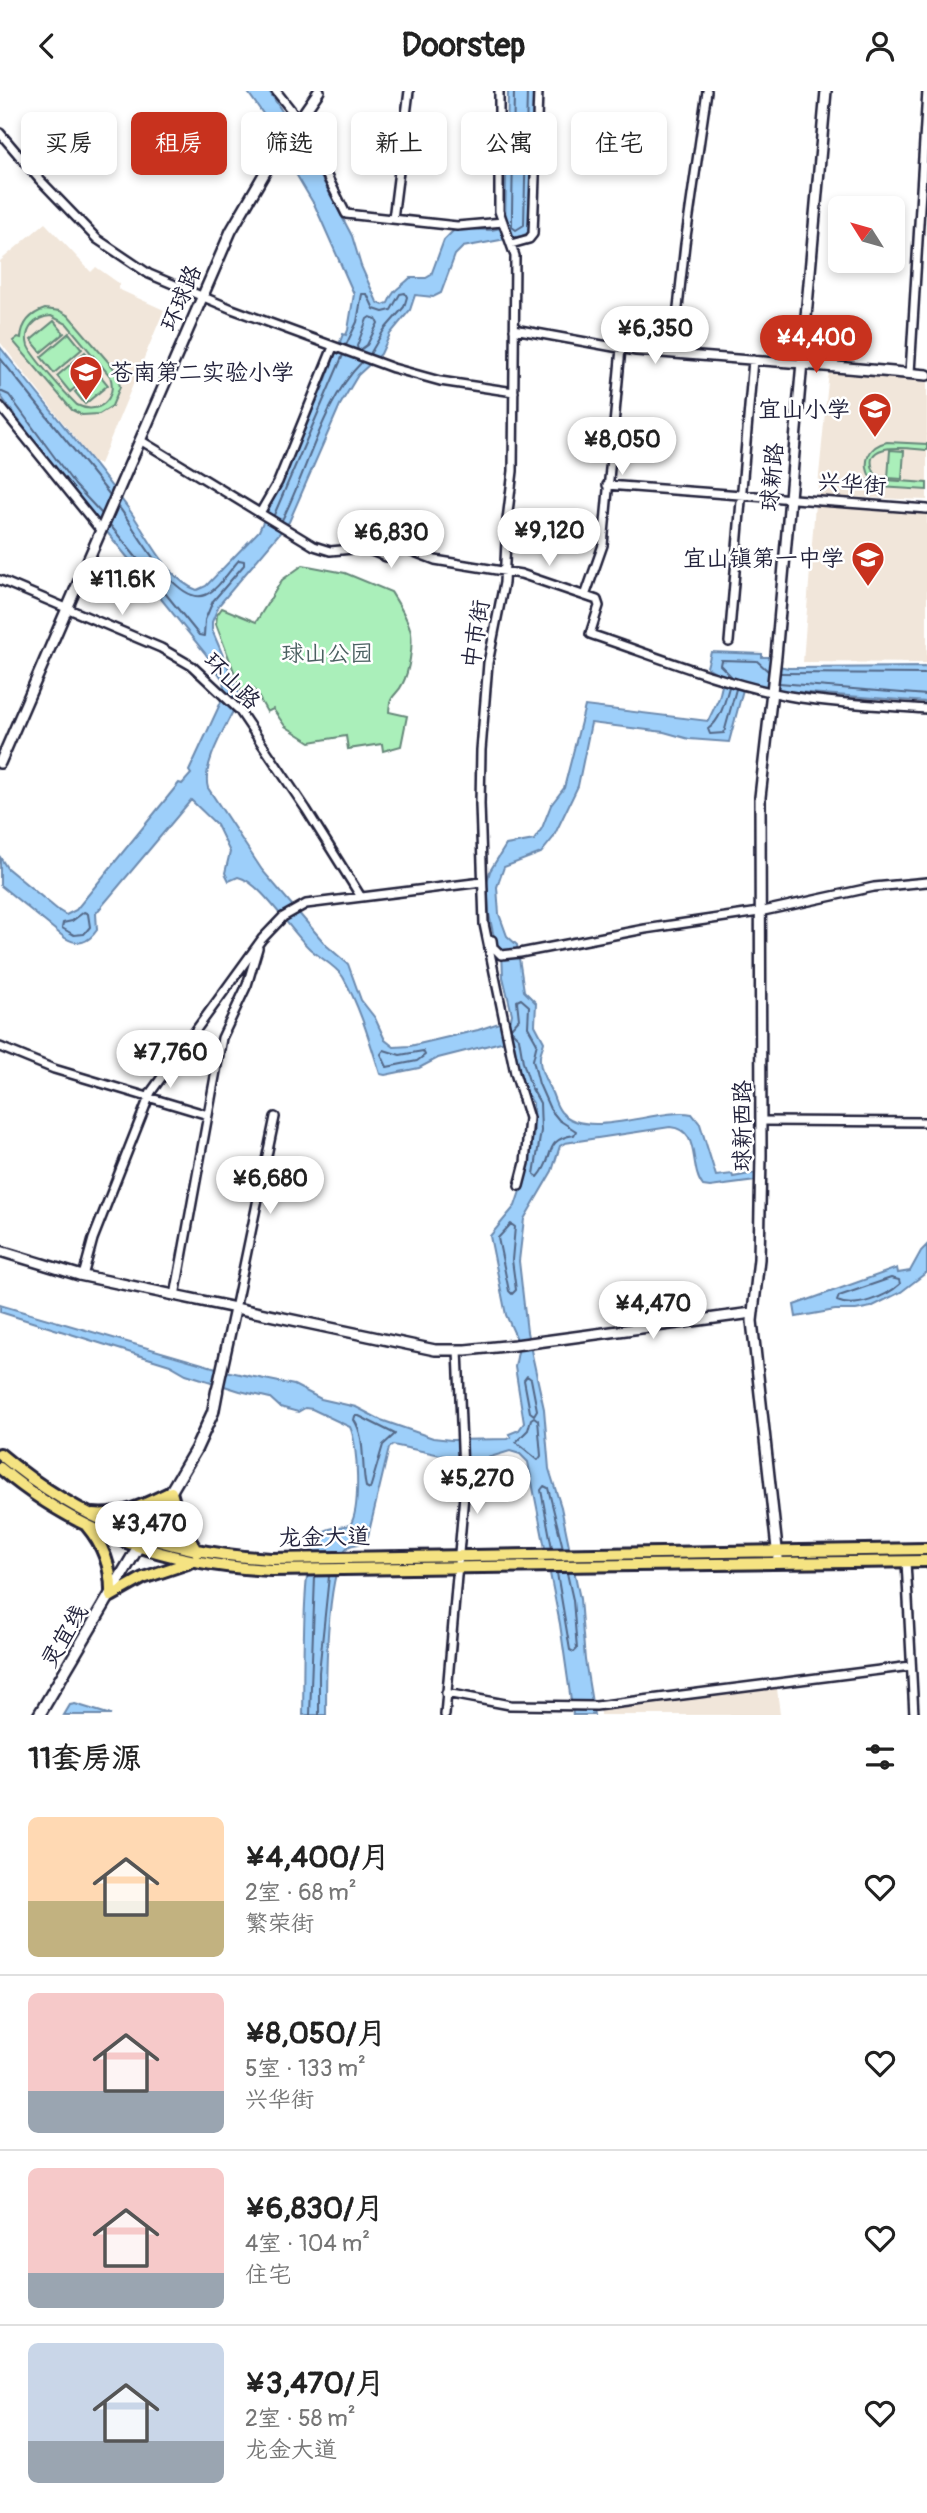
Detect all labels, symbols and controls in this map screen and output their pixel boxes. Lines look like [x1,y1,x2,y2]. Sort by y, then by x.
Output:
text: Doorstep [402,26,525,66]
icon: back [28,27,66,65]
icon: person [861,27,899,65]
chip: 买房 [21,112,117,175]
chip: 租房 [131,112,227,175]
chip: 筛选 [241,112,337,175]
chip: 新上 [351,112,447,175]
chip: 公寓 [461,112,557,175]
chip: 住宅 [571,112,667,175]
north arrow [828,196,905,273]
map controls [828,196,905,273]
street label: 环球路 [154,261,208,335]
pin: ¥6,350 [598,307,712,366]
text: ¥6,350 [617,314,693,343]
pin: ¥4,400 [759,315,873,375]
text: ¥4,400 [776,323,856,352]
school or university icon: 苍南第二实验小学 [67,353,105,402]
place label: 苍南第二实验小学 [110,358,294,387]
school or university icon: 宜山小学 [856,390,894,439]
place label: 宜山小学 [758,395,850,424]
pin: ¥8,050 [565,417,679,477]
text: ¥8,050 [583,425,661,454]
street label: 球新路 [755,441,789,513]
street label: 兴华街 [817,467,887,501]
pin: ¥9,120 [492,509,606,568]
pin: ¥6,830 [334,511,448,570]
text: ¥9,120 [513,516,585,545]
text: ¥6,830 [353,518,429,547]
school or university icon: 宜山镇第一中学 [849,539,887,588]
place label: 宜山镇第一中学 [683,544,844,573]
pin: ¥11.6K [65,557,179,617]
text: ¥11.6K [89,565,155,594]
street label: 中市街 [456,598,496,670]
park label: 球山公园 [281,639,373,668]
street label: 环山路 [197,646,267,716]
pin: ¥7,760 [113,1031,227,1090]
text: ¥7,760 [132,1038,208,1067]
street label: 球新西路 [728,1080,757,1172]
pin: ¥6,680 [213,1157,327,1216]
text: ¥6,680 [232,1164,308,1193]
pin: ¥4,470 [596,1281,710,1341]
text: ¥4,470 [615,1289,691,1318]
pin: ¥5,270 [420,1457,534,1516]
text: ¥5,270 [439,1464,515,1493]
pin: ¥3,470 [92,1501,206,1561]
text: ¥3,470 [111,1509,187,1538]
street label: 龙金大道 [278,1522,370,1552]
street label: 灵宜线 [34,1599,94,1673]
icon: filters [861,1738,899,1776]
text: 11套房源 [28,1740,141,1777]
text: ¥4,400/月 [245,1839,390,1876]
icon: home [84,1845,168,1929]
icon: heart [861,1868,899,1906]
text: 2室 · 68 m² [245,1878,357,1907]
text: 繁荣街 [245,1909,314,1938]
text: ¥8,050/月 [245,2015,387,2052]
icon: home [84,2021,168,2105]
icon: heart [861,2044,899,2082]
text: 5室 · 133 m² [245,2054,366,2083]
text: 兴华街 [245,2085,314,2114]
text: ¥6,830/月 [245,2190,384,2227]
icon: home [84,2196,168,2280]
icon: heart [861,2219,899,2257]
text: 4室 · 104 m² [245,2229,370,2258]
text: 住宅 [245,2260,291,2289]
text: ¥3,470/月 [245,2365,385,2402]
icon: home [84,2371,168,2455]
icon: heart [861,2394,899,2432]
text: 2室 · 58 m² [245,2404,356,2433]
text: 龙金大道 [245,2435,337,2464]

